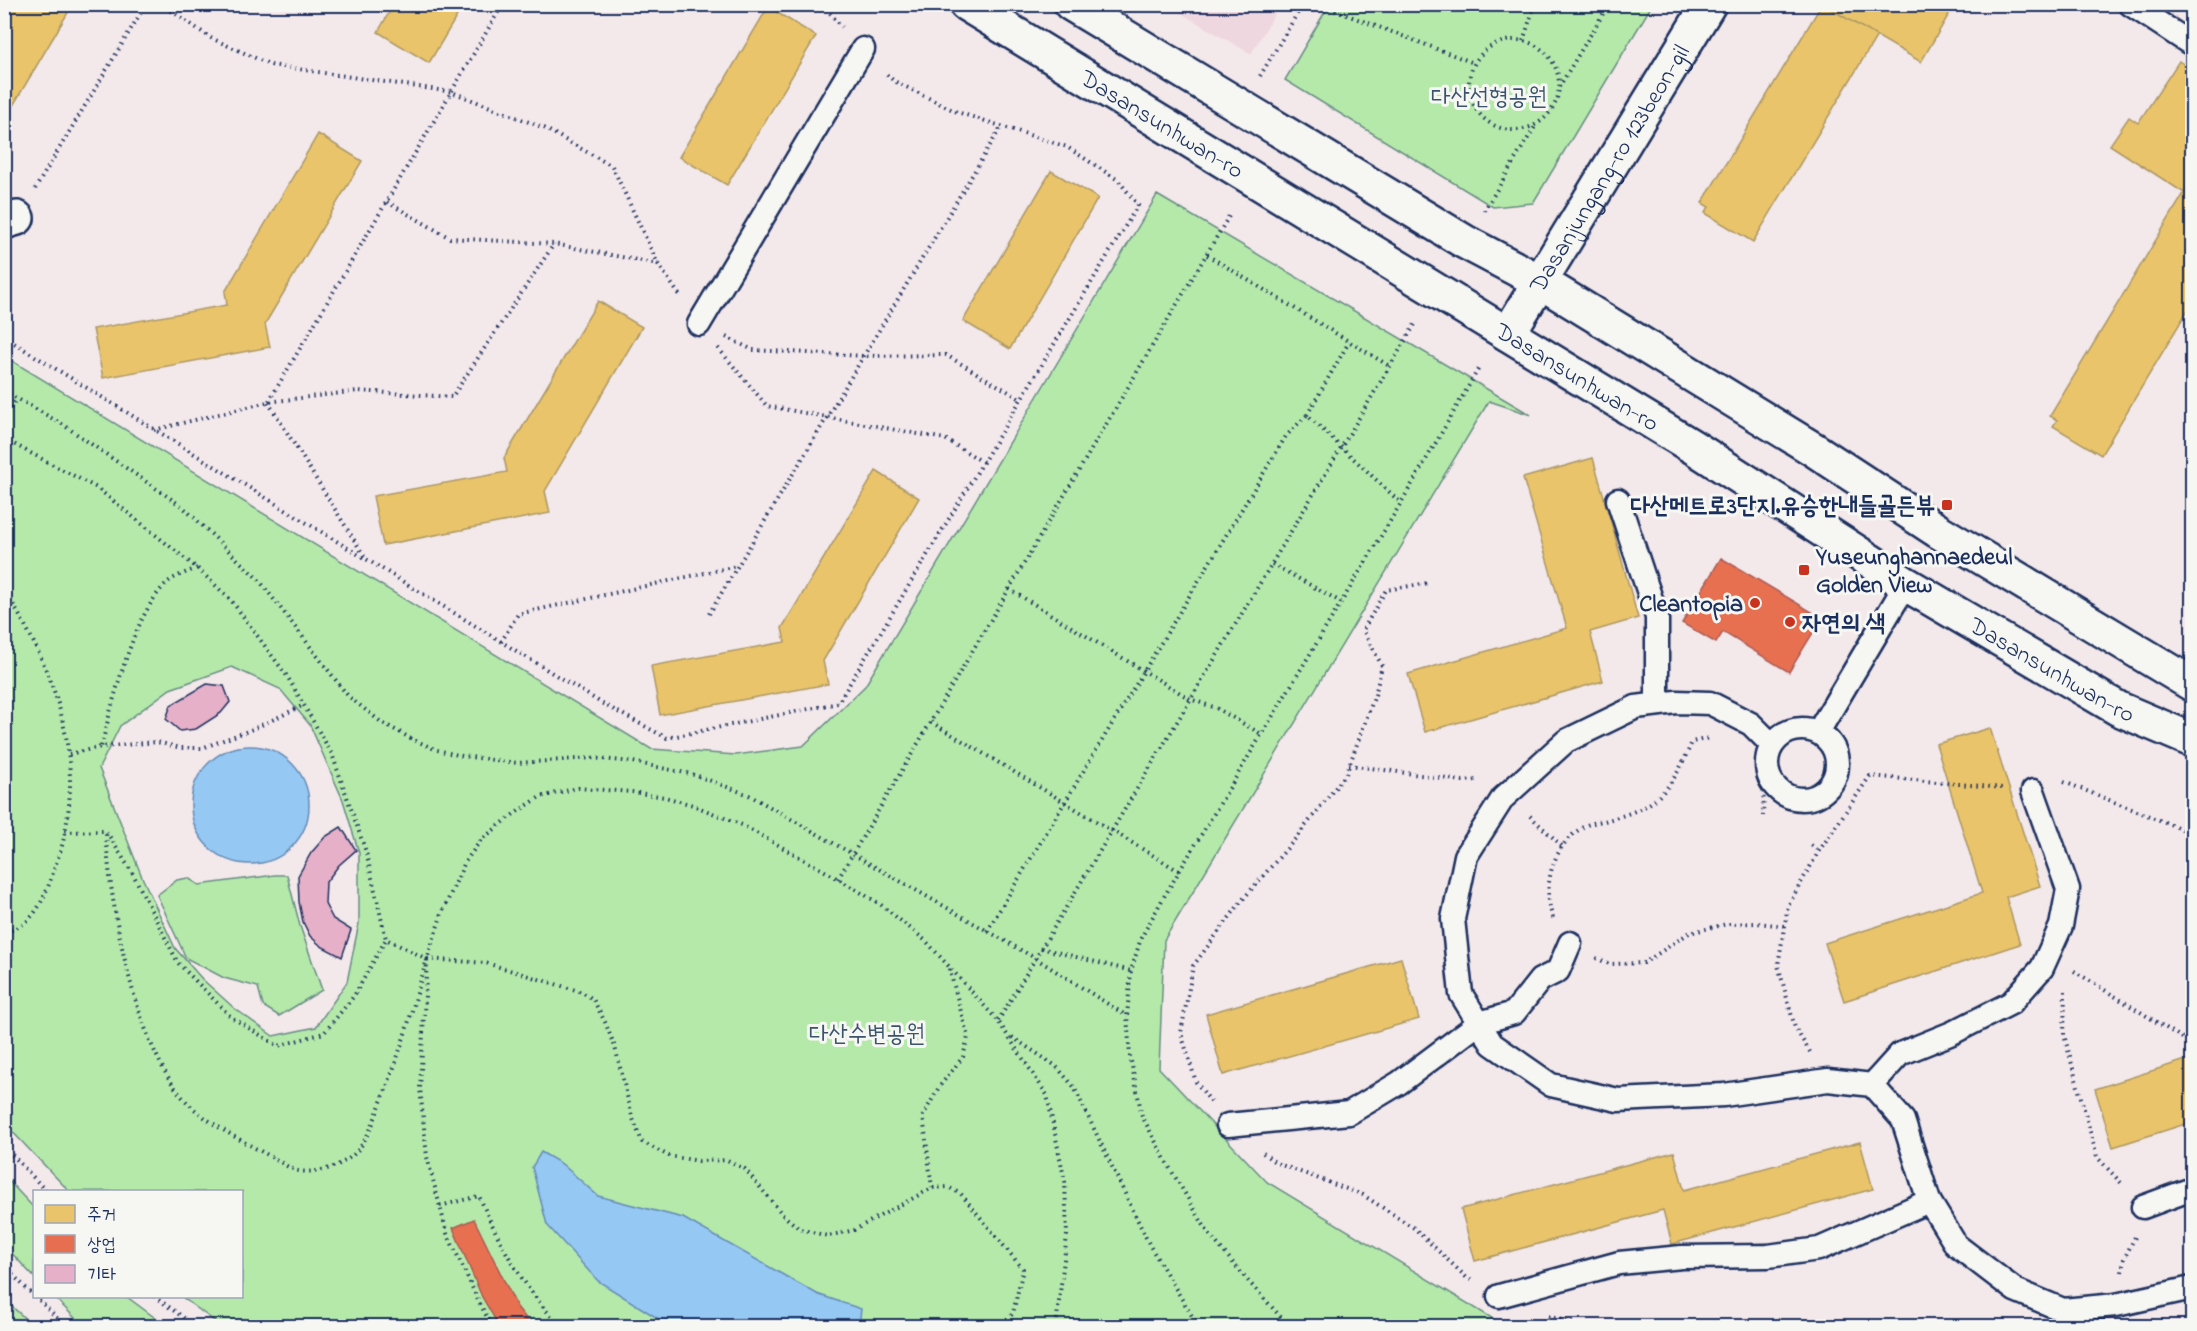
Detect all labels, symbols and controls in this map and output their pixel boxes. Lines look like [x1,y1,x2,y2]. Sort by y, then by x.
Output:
street label: Dasanjungang-ro 123beon-gil [1522,39,1700,301]
street label: Dasansunhwan-ro [1072,62,1250,189]
park label: 다산선형공원 [1431,81,1547,116]
street label: Dasansunhwan-ro [1487,315,1665,442]
place label: 다산메트로3단지.유승한내들골든뷰 [1631,490,1935,525]
marker: 다산메트로3단지.유승한내들골든뷰 [1940,498,1954,512]
place label: Yuseunghannaedeul Golden View [1815,541,2013,604]
marker: Yuseunghannaedeul Golden View [1797,563,1811,577]
place label: Cleantopia [1639,588,1743,623]
marker: Cleantopia [1748,596,1762,610]
place label: 자연의 색 [1802,607,1885,642]
street label: Dasansunhwan-ro [1961,609,2139,733]
marker: 자연의 색 [1783,615,1797,629]
park label: 다산수변공원 [809,1018,925,1053]
legend [33,1190,243,1298]
text: 주거 [87,1203,116,1229]
text: 상업 [87,1233,116,1259]
text: 기타 [87,1263,116,1289]

